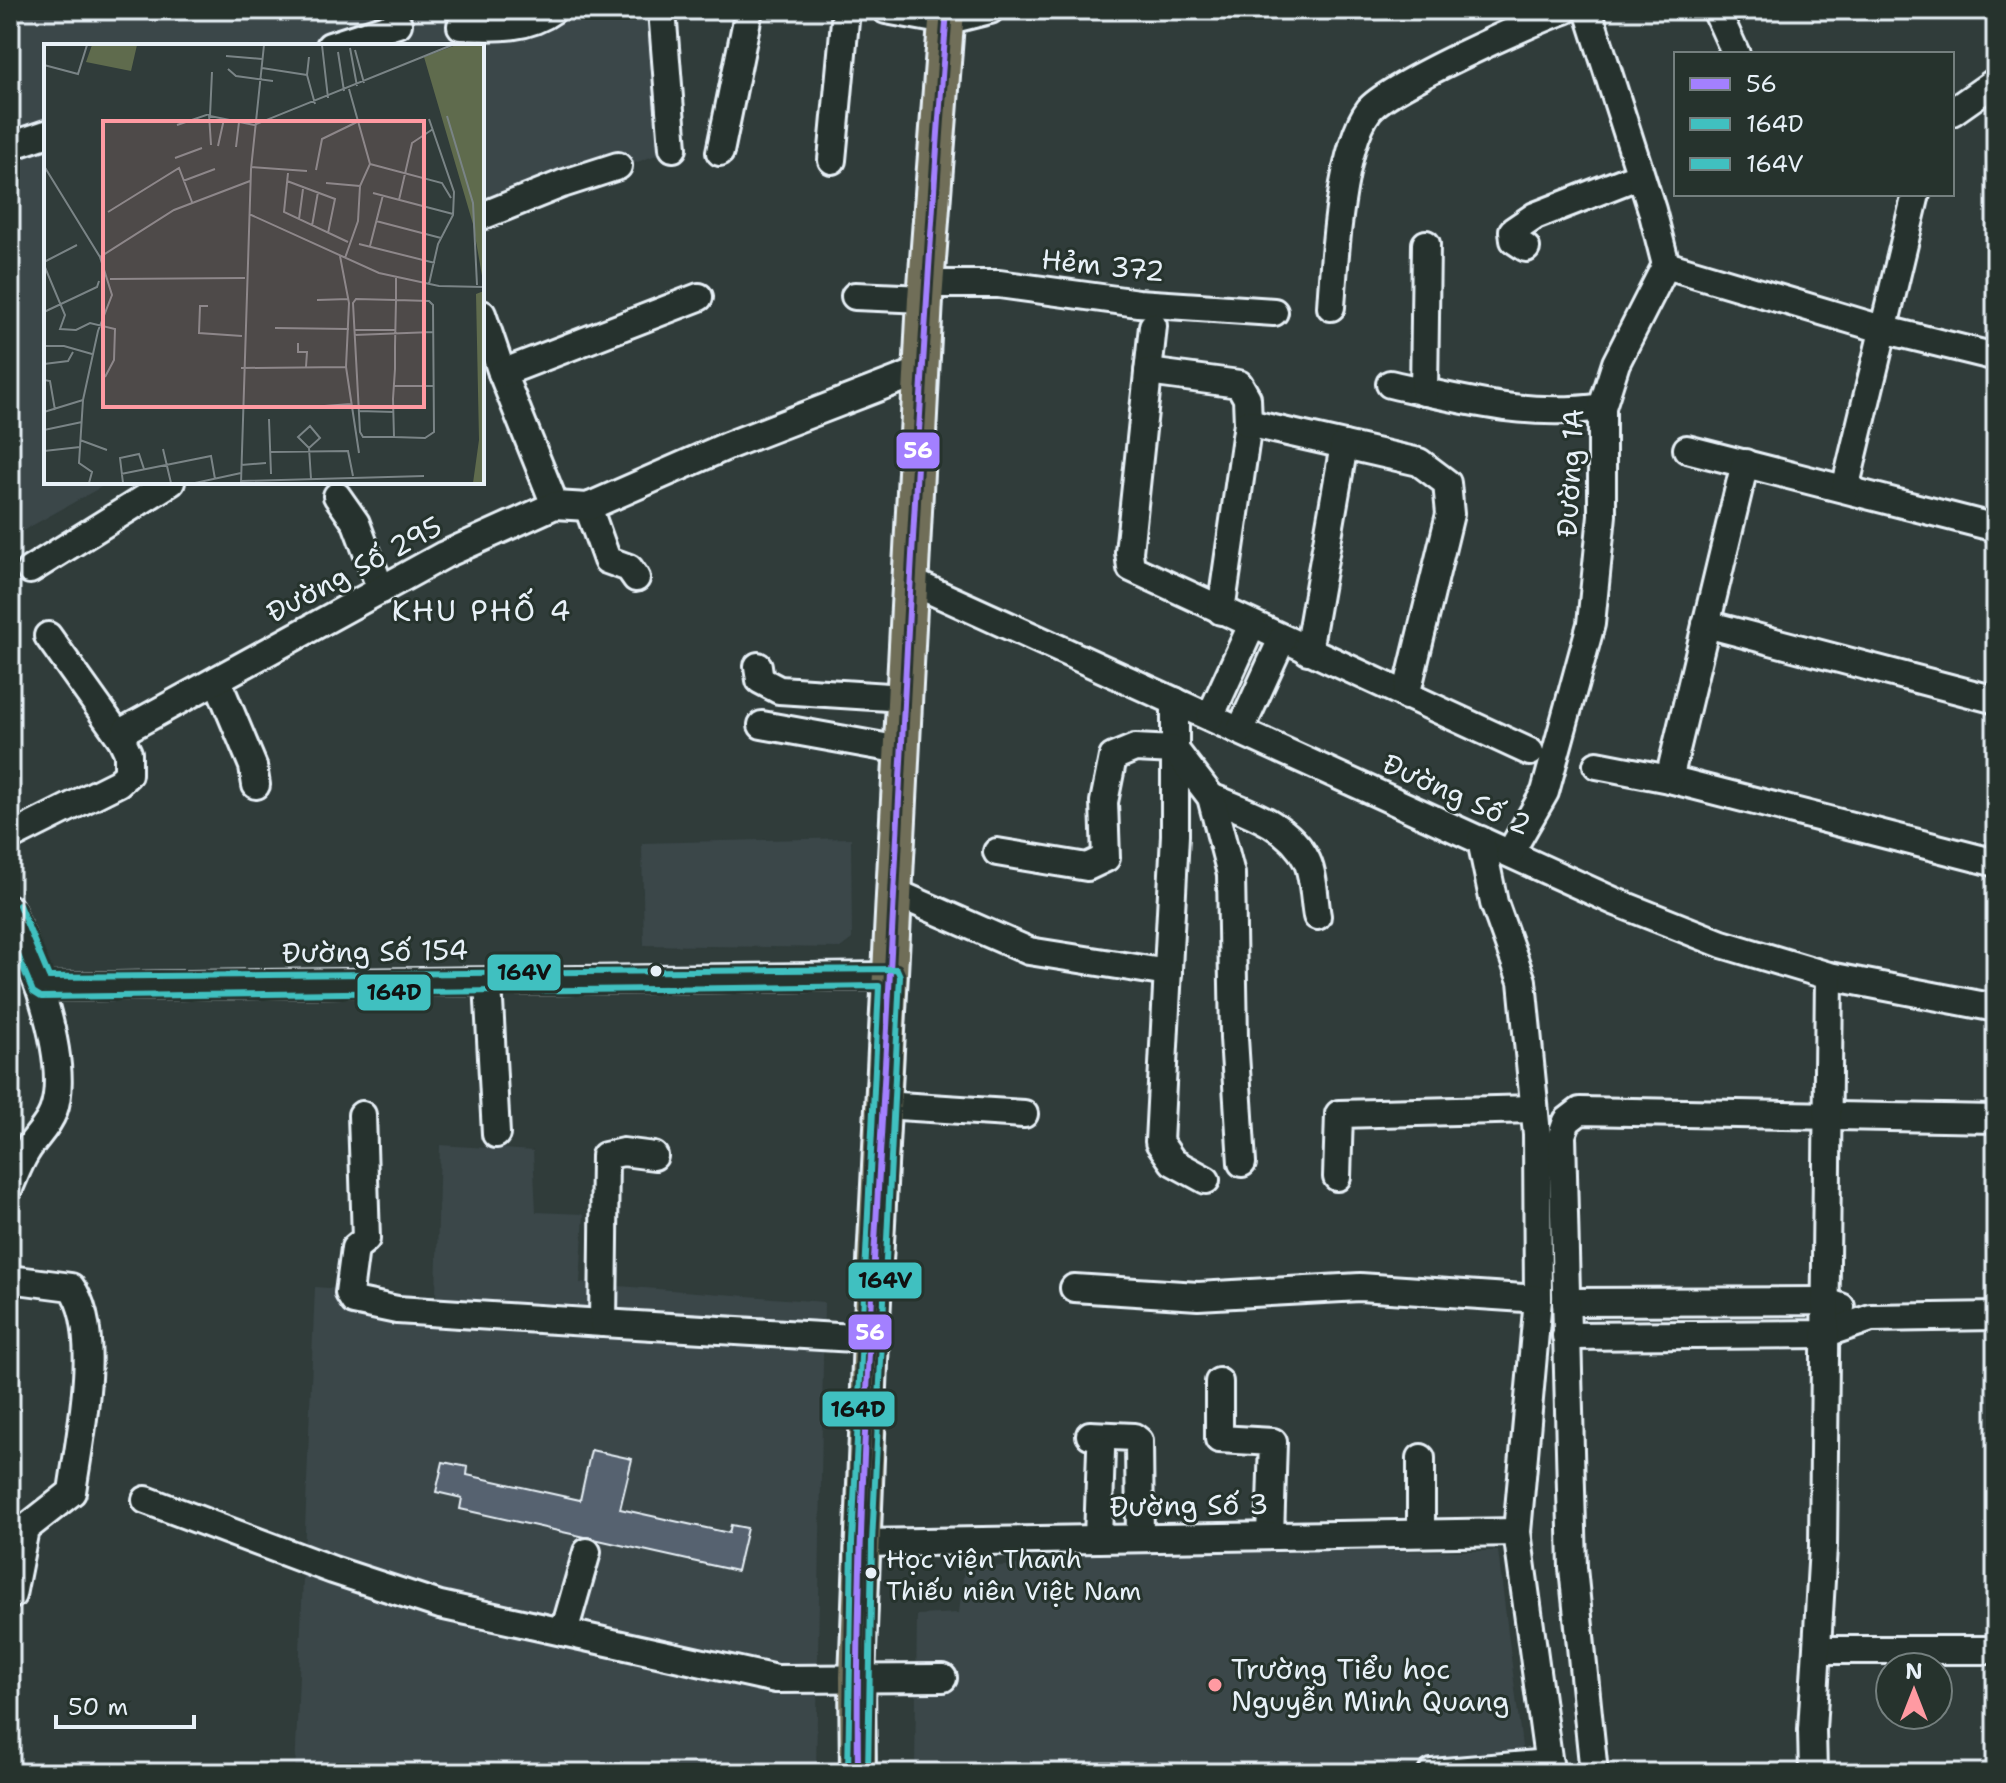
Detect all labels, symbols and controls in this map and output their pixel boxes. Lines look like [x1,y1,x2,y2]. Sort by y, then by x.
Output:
inset map [44,44,484,484]
legend [1674,52,1954,196]
text: 56 [1746,68,1777,100]
text: 164D [1746,108,1804,140]
text: 164V [1746,148,1803,180]
street label: Hẻm 372 [1040,240,1166,290]
street label: Đường 1A [1548,408,1592,538]
line badge: 56 [895,431,941,470]
text: 56 [903,436,933,465]
street label: Đường Số 295 [260,507,448,631]
district label: KHU PHỐ 4 [392,588,572,631]
street label: Đường Số 2 [1377,744,1537,844]
street label: Đường Số 154 [281,930,469,972]
line badge: 164V [486,953,562,992]
text: 164V [497,958,552,987]
unlabelled marker [648,963,664,979]
line badge: 164D [356,973,432,1012]
text: 164D [366,978,422,1007]
line badge: 164V [847,1261,923,1300]
text: 164V [858,1266,913,1295]
line badge: 56 [847,1313,893,1351]
text: 56 [855,1318,885,1347]
line badge: 164D [821,1390,896,1428]
text: 164D [830,1395,886,1424]
street label: Đường Số 3 [1109,1485,1269,1525]
place label: Học viện Thanh Thiếu niên Việt Nam [886,1541,1141,1608]
marker: Học viện Thanh Thiếu niên Việt Nam [863,1565,879,1581]
place label: Trường Tiểu học Nguyễn Minh Quang [1231,1650,1509,1720]
north arrow [1874,1651,1954,1731]
text: N [1905,1657,1923,1686]
marker: Trường Tiểu học Nguyễn Minh Quang [1206,1676,1224,1694]
scale bar [56,1679,194,1729]
text: 50 m [68,1691,128,1723]

